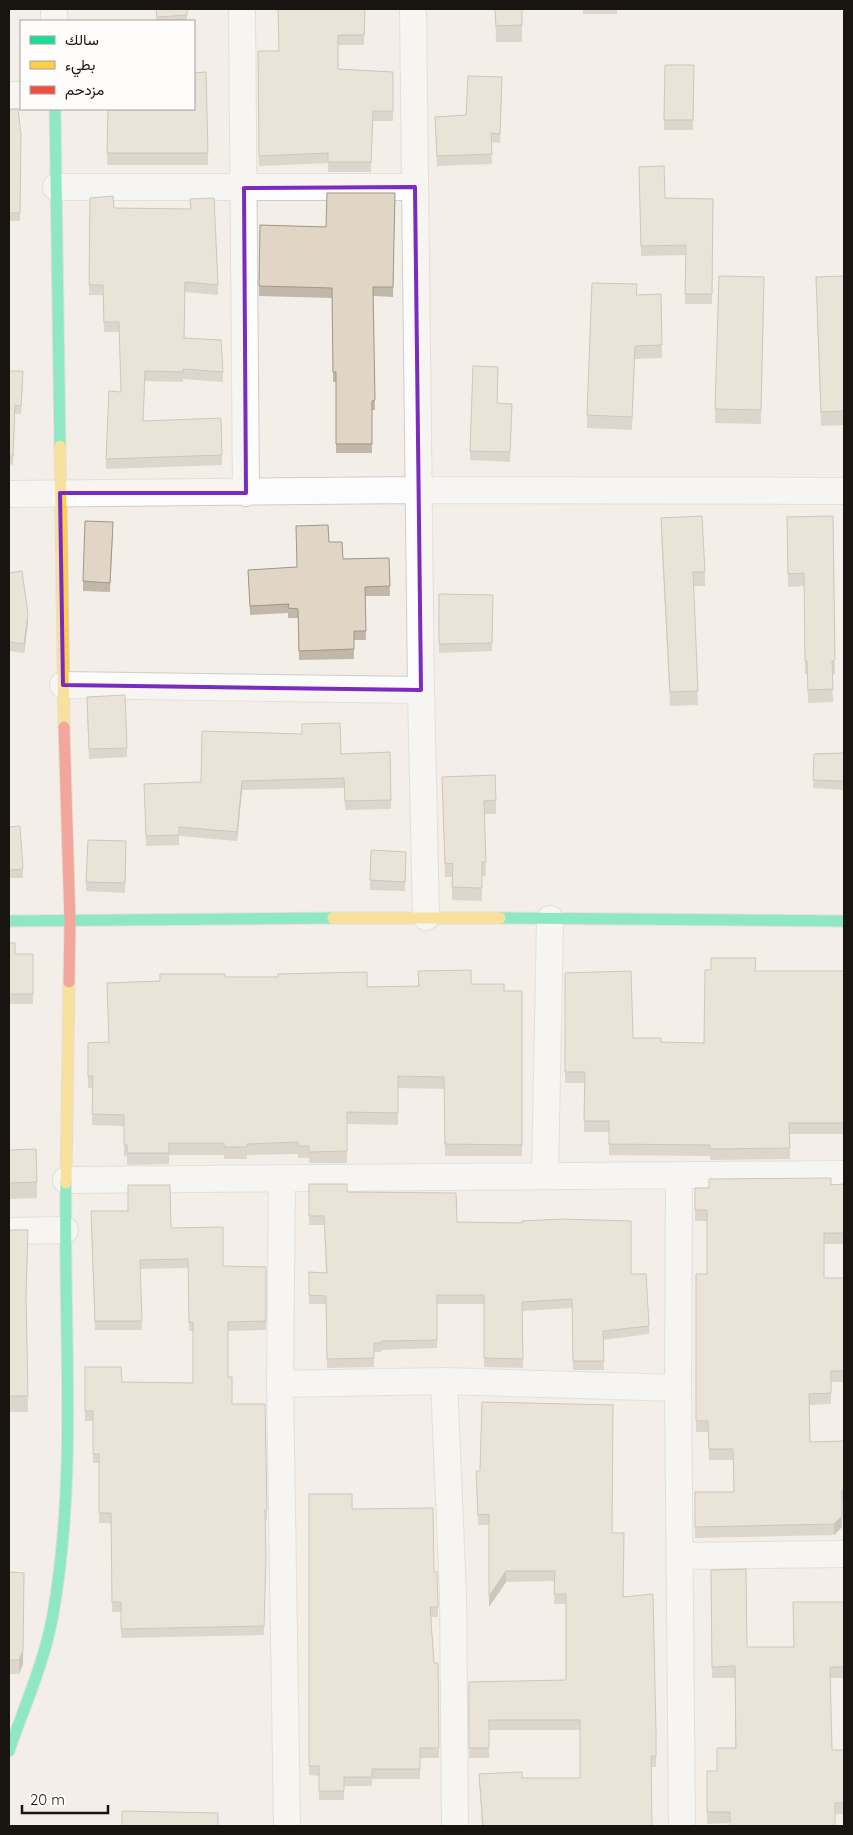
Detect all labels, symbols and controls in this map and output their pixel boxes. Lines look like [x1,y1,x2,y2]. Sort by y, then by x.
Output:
legend [20,20,195,110]
text: سالك [65,30,99,49]
text: بطيء [65,55,95,78]
text: مزدحم [65,80,104,100]
scale bar [22,1782,109,1814]
text: 20 m [30,1790,65,1809]

